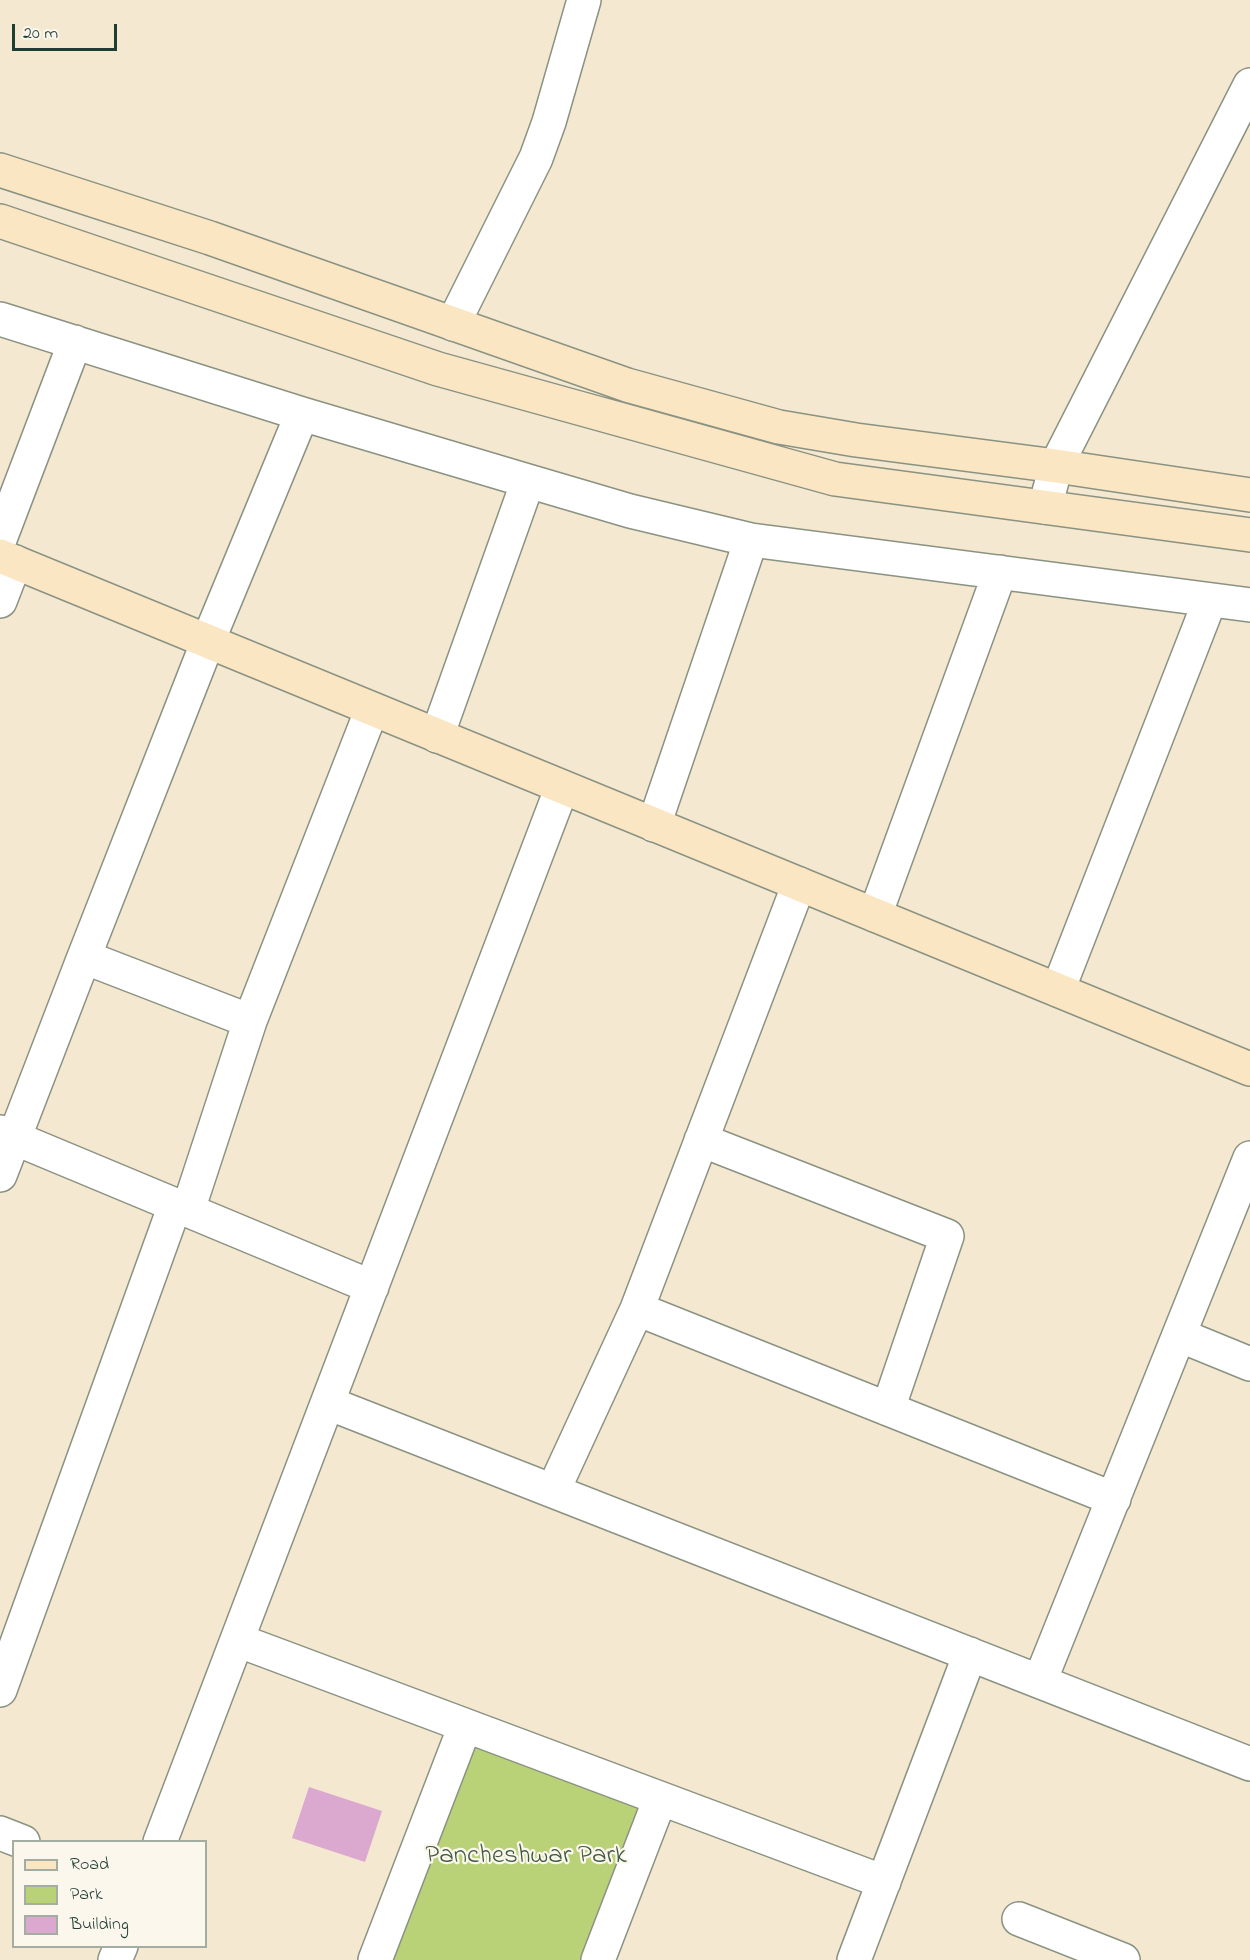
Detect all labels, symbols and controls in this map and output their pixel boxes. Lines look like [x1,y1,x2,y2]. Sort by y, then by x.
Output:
scale bar [15,12,120,50]
text: 20 m [23,21,58,47]
legend [12,1840,207,1948]
park label: Pancheshwar Park [425,1842,627,1874]
text: Road [70,1852,109,1878]
text: Park [70,1882,103,1908]
text: Building [70,1912,129,1938]

